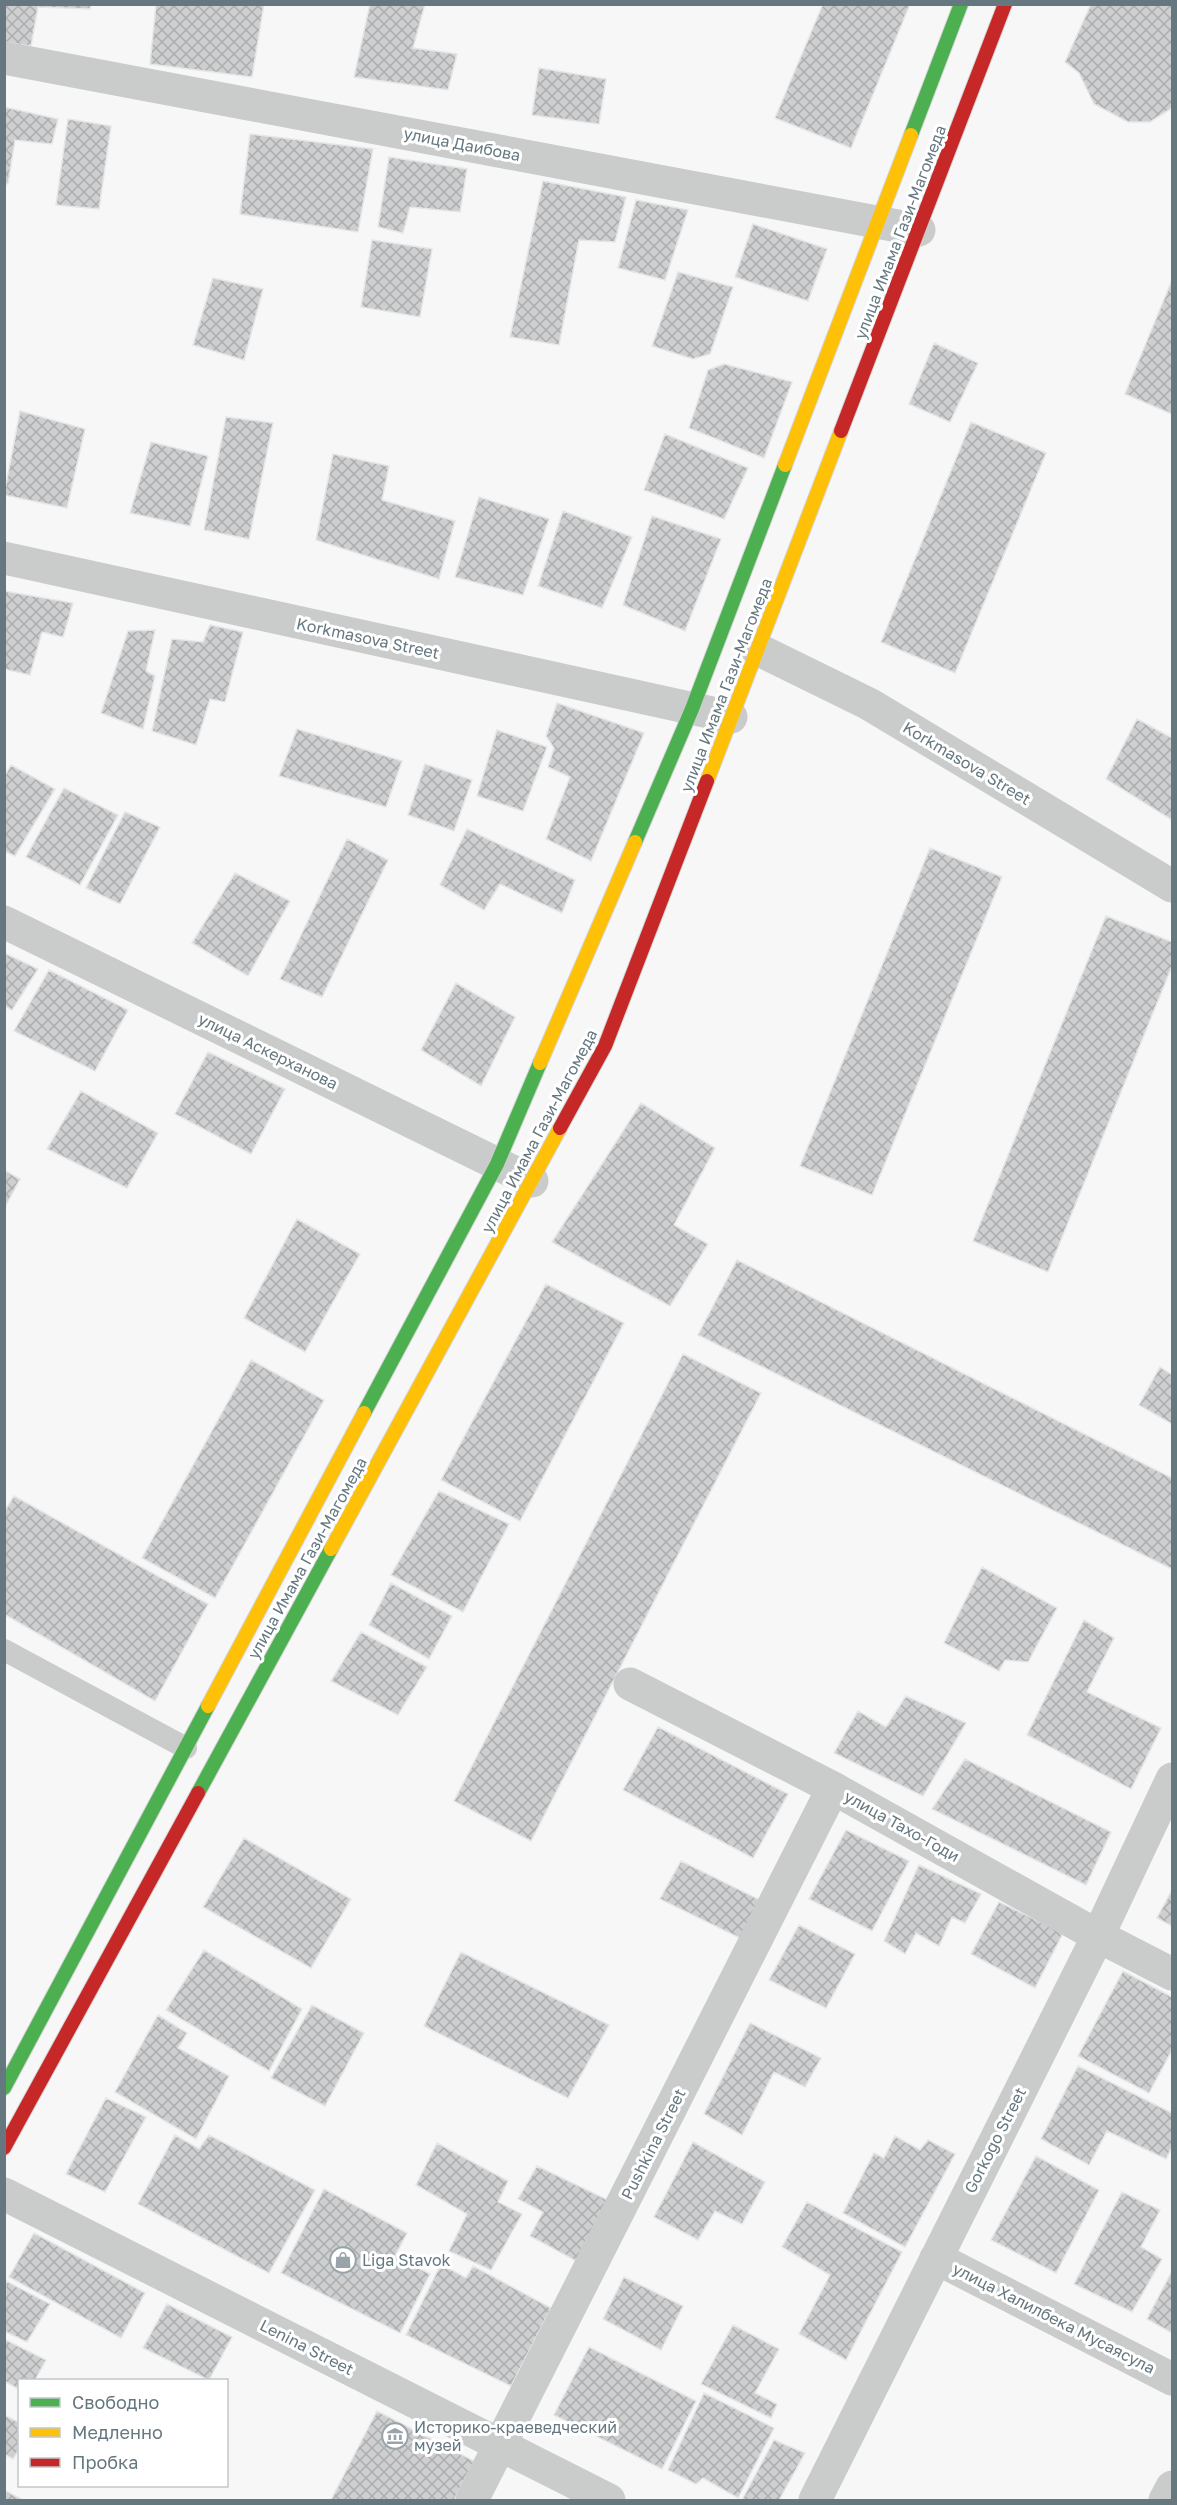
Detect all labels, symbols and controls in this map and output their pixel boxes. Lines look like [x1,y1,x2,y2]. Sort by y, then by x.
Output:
street label: улица Имама Гази-Магомеда [850,122,950,342]
street label: улица Даибова [402,123,522,165]
street label: улица Имама Гази-Магомеда [676,575,776,795]
street label: Korkmasova Street [295,613,441,663]
street label: Korkmasova Street [900,717,1034,809]
street label: улица Аскерханова [195,1008,341,1094]
street label: улица Имама Гази-Магомеда [477,1026,601,1236]
street label: улица Имама Гази-Магомеда [243,1453,371,1663]
street label: улица Тахо-Годи [841,1786,963,1866]
street label: Gorkogo Street [960,2084,1030,2196]
street label: Pushkina Street [616,2085,690,2203]
shop icon: Liga Stavok [328,2245,358,2275]
place label: Liga Stavok [362,2250,451,2270]
street label: улица Халилбека Мусаясула [949,2258,1159,2378]
street label: Lenina Street [257,2315,357,2379]
legend [18,2379,228,2487]
text: Свободно [72,2391,159,2413]
place label: Историко-краеведческий музей [414,2417,617,2455]
text: Медленно [72,2421,163,2443]
museum icon: Историко-краеведческий музей [380,2421,410,2451]
text: Пробка [72,2451,138,2473]

